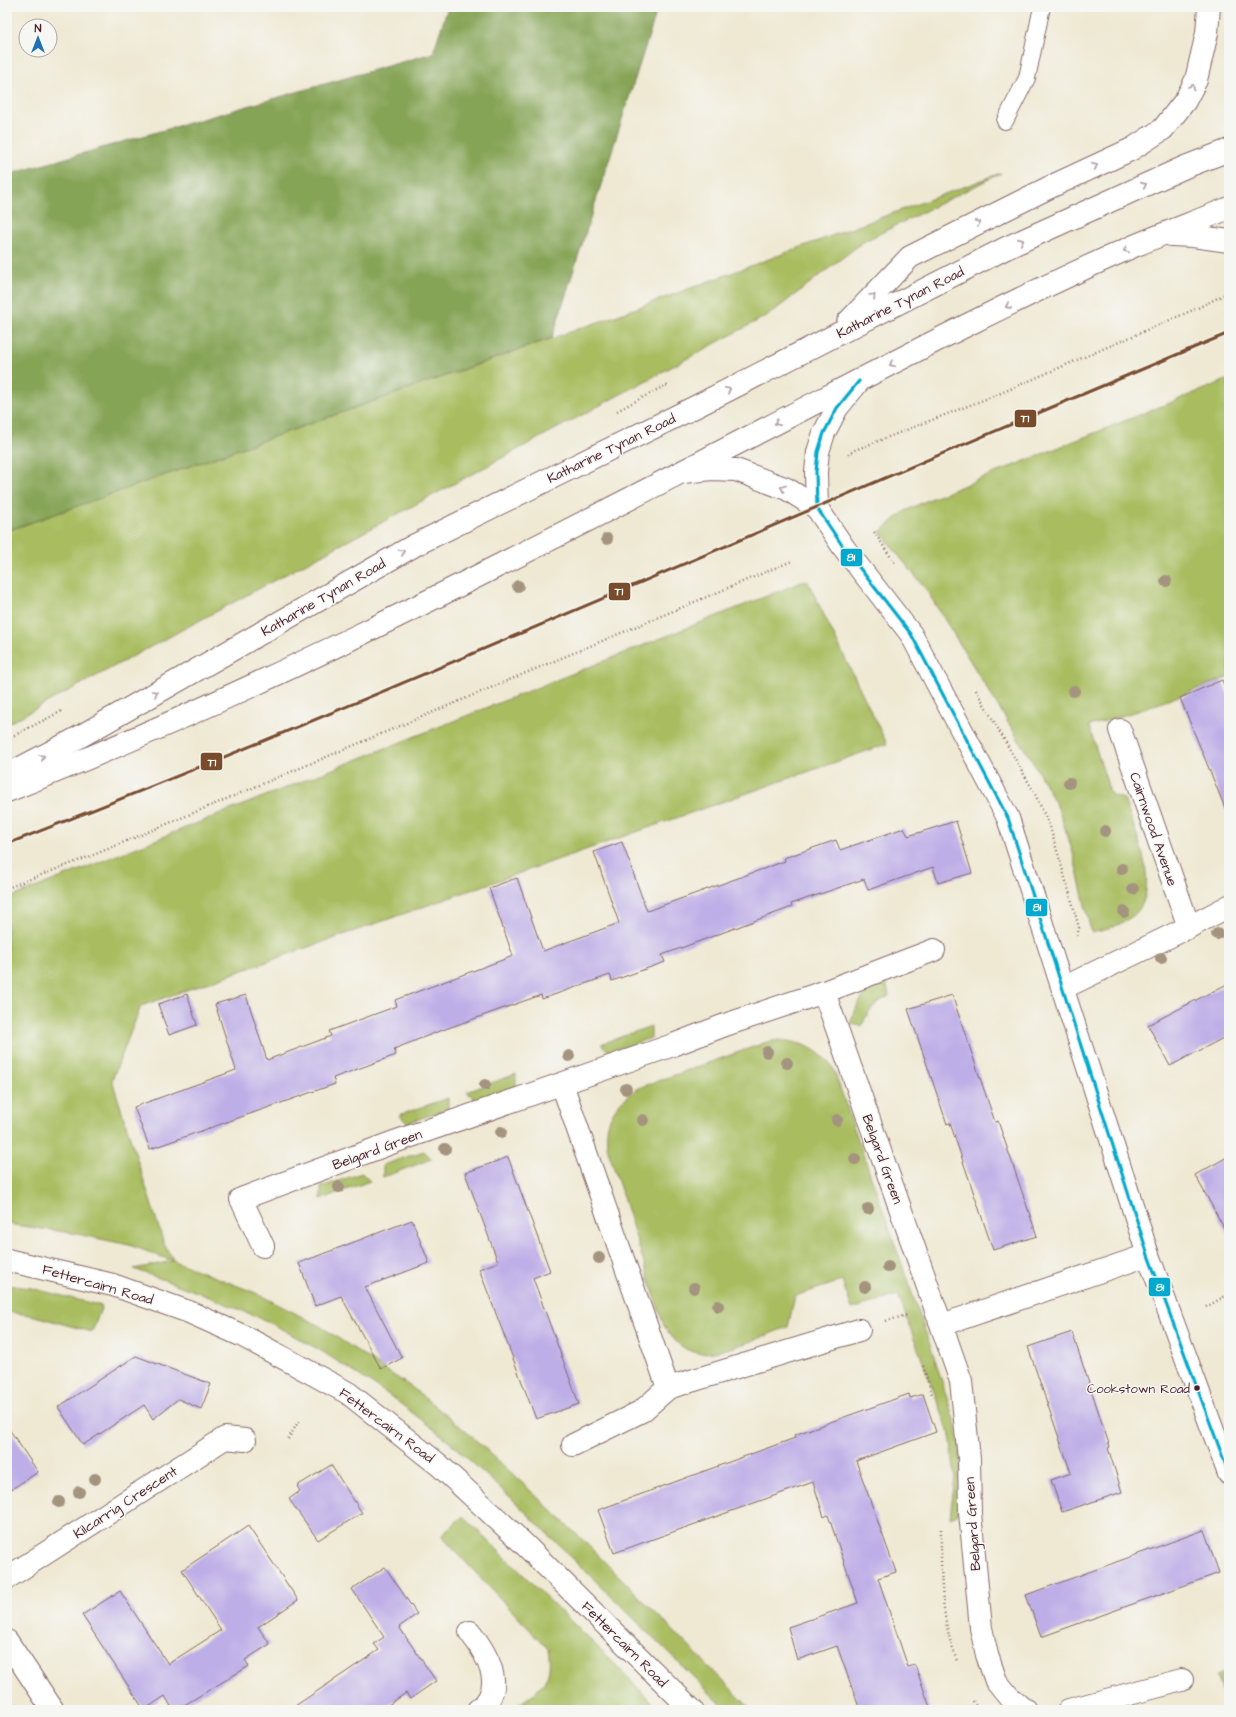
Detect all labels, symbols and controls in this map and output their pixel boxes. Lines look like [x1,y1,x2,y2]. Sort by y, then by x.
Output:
north arrow [18,18,58,58]
text: N [35,21,42,36]
one-way arrow [1188,84,1195,91]
one-way arrow [1090,163,1098,171]
one-way arrow [1140,182,1148,190]
one-way arrow [974,221,981,228]
one-way arrow [1017,238,1024,246]
one-way arrow [1123,245,1130,253]
street label: Katharine Tynan Road [833,262,968,344]
one-way arrow [868,294,875,301]
one-way arrow [1005,301,1013,309]
one-way arrow [889,359,897,367]
one-way arrow [723,387,731,395]
street label: Katharine Tynan Road [544,409,679,489]
line badge: T1 [1014,409,1037,428]
text: T1 [1020,411,1030,426]
one-way arrow [773,419,781,426]
one-way arrow [780,485,788,493]
line badge: 81 [840,548,863,567]
one-way arrow [398,550,405,557]
text: 81 [847,550,856,565]
street label: Katharine Tynan Road [258,554,389,642]
line badge: T1 [608,582,631,601]
text: T1 [614,584,624,599]
one-way arrow [151,691,158,698]
line badge: T1 [200,752,223,771]
one-way arrow [37,754,45,762]
text: T1 [207,755,217,770]
street label: Cairnwood Avenue [1124,770,1182,889]
line badge: 81 [1025,898,1048,917]
text: 81 [1033,900,1042,915]
street label: Belgard Green [857,1112,908,1207]
street label: Belgard Green [330,1124,425,1175]
street label: Fettercairn Road [40,1260,156,1310]
line badge: 81 [1148,1277,1171,1297]
text: 81 [1156,1280,1165,1295]
place label: Cookstown Road [1087,1380,1190,1398]
street label: Fettercairn Road [335,1383,438,1468]
marker: Cookstown Road [1192,1383,1202,1393]
street label: Kilcarrig Crescent [70,1461,182,1544]
street label: Belgard Green [960,1476,986,1572]
street label: Fettercairn Road [577,1597,672,1692]

